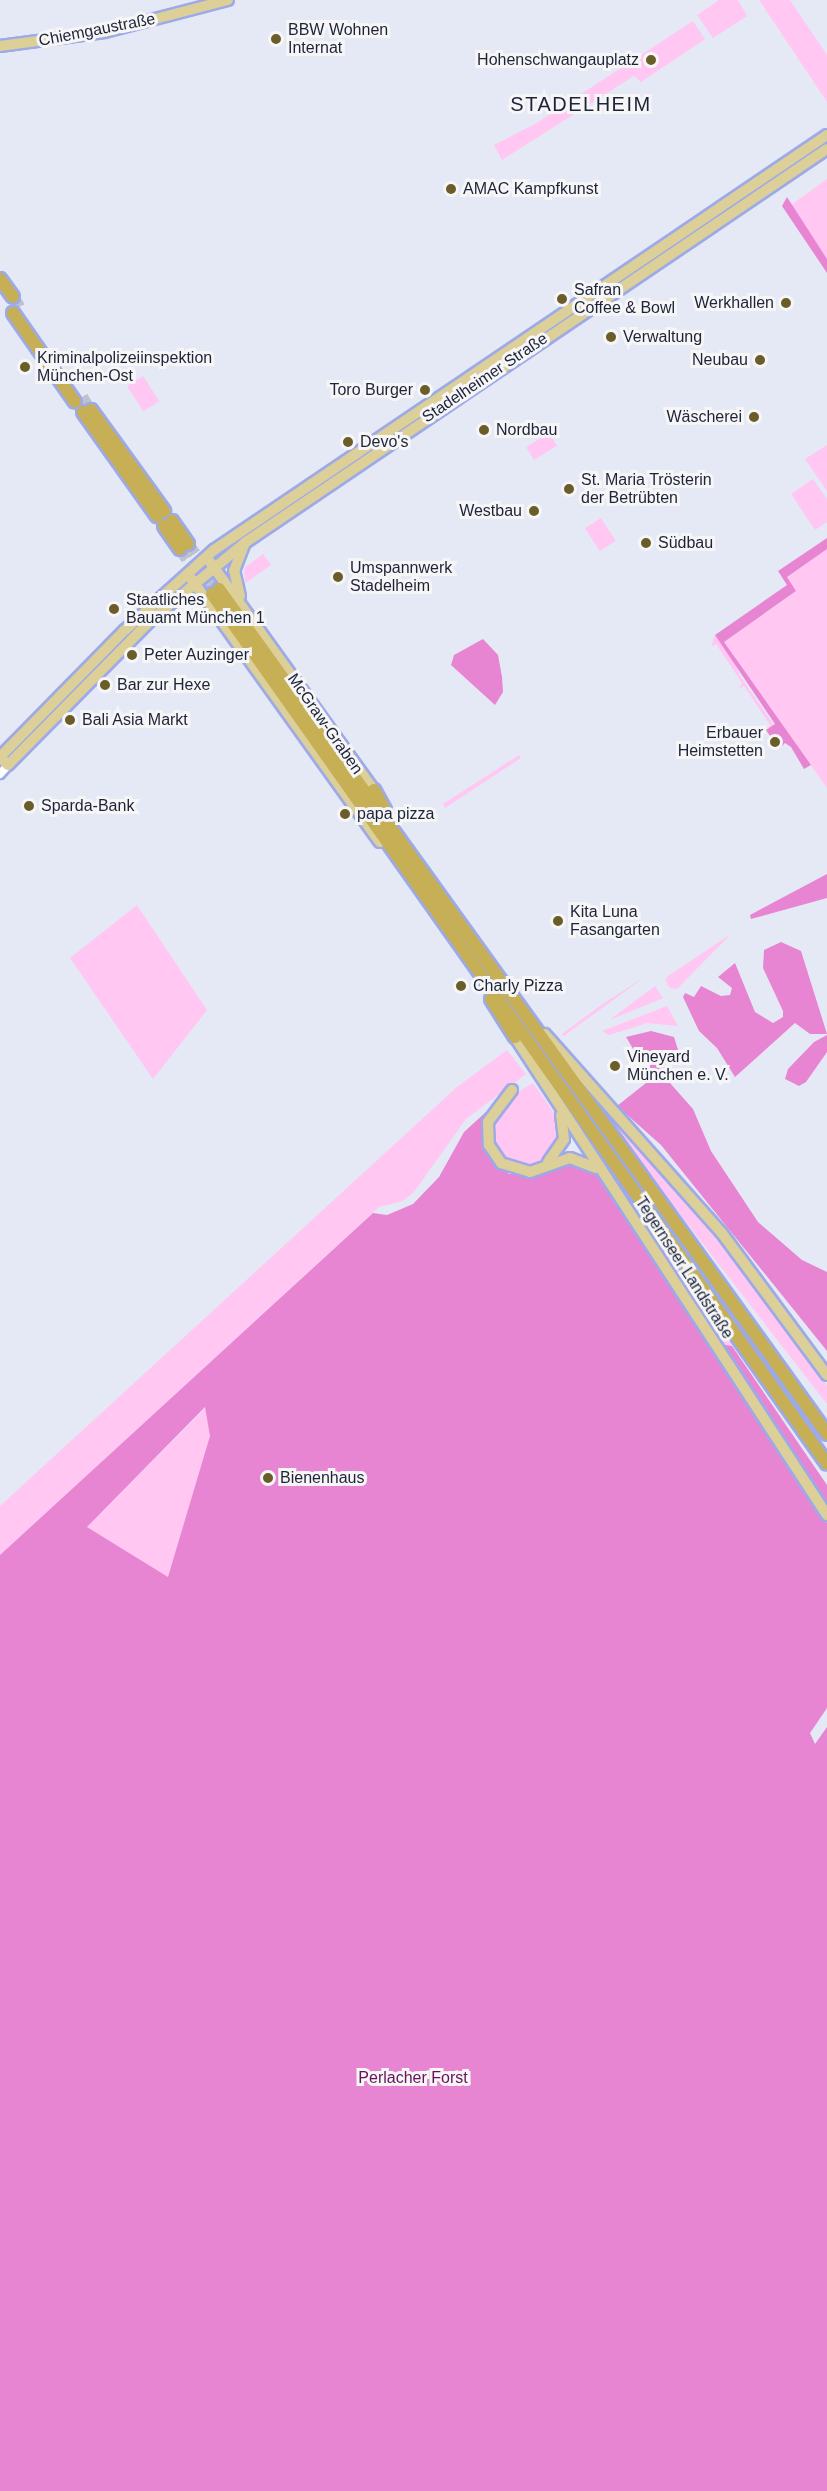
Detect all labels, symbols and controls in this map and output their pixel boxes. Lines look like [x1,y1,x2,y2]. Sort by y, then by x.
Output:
street label: Chiemgaustraße [37,9,157,51]
place label: BBW Wohnen Internat [288,20,388,58]
marker: BBW Wohnen Internat [269,32,283,46]
place label: Hohenschwangauplatz [477,50,639,70]
marker: Hohenschwangauplatz [644,53,658,67]
district label: STADELHEIM [510,92,652,116]
place label: AMAC Kampfkunst [463,179,598,199]
marker: AMAC Kampfkunst [444,182,458,196]
place label: Safran Coffee & Bowl [574,280,675,318]
marker: Safran Coffee & Bowl [555,292,569,306]
place label: Werkhallen [694,293,774,313]
marker: Werkhallen [779,296,793,310]
place label: Verwaltung [623,327,702,347]
street label: Stadelheimer Straße [419,329,551,427]
marker: Verwaltung [604,330,618,344]
place label: Kriminalpolizeiinspektion München-Ost [37,348,212,386]
place label: Neubau [692,350,748,370]
marker: Neubau [753,353,767,367]
marker: Kriminalpolizeiinspektion München-Ost [18,360,32,374]
place label: Toro Burger [329,380,413,400]
marker: Toro Burger [418,383,432,397]
place label: Wäscherei [666,407,742,427]
marker: Wäscherei [747,410,761,424]
place label: Nordbau [496,420,557,440]
marker: Nordbau [477,423,491,437]
place label: Devo's [360,432,408,452]
marker: Devo's [341,435,355,449]
place label: St. Maria Trösterin der Betrübten [581,470,712,508]
marker: St. Maria Trösterin der Betrübten [562,482,576,496]
place label: Westbau [459,501,522,521]
marker: Westbau [527,504,541,518]
place label: Südbau [658,533,713,553]
marker: Südbau [639,536,653,550]
place label: Umspannwerk Stadelheim [350,558,452,596]
marker: Umspannwerk Stadelheim [331,570,345,584]
place label: Staatliches Bauamt München 1 [126,590,265,628]
marker: Staatliches Bauamt München 1 [107,602,121,616]
place label: Peter Auzinger [144,645,250,665]
marker: Peter Auzinger [125,648,139,662]
street label: McGraw-Graben [283,670,367,778]
place label: Bar zur Hexe [117,675,210,695]
marker: Bar zur Hexe [98,678,112,692]
place label: Bali Asia Markt [82,710,189,730]
marker: Bali Asia Markt [63,713,77,727]
place label: Erbauer Heimstetten [678,723,763,761]
marker: Erbauer Heimstetten [768,735,782,749]
place label: Sparda-Bank [41,796,134,816]
marker: Sparda-Bank [22,799,36,813]
place label: papa pizza [357,804,434,824]
marker: papa pizza [338,807,352,821]
place label: Kita Luna Fasangarten [570,902,660,940]
marker: Kita Luna Fasangarten [551,914,565,928]
place label: Charly Pizza [473,976,563,996]
marker: Charly Pizza [454,979,468,993]
place label: Vineyard München e. V. [627,1047,729,1085]
marker: Vineyard München e. V. [608,1059,622,1073]
street label: Tegernseer Landstraße [631,1193,737,1343]
place label: Bienenhaus [280,1468,365,1488]
marker: Bienenhaus [261,1471,275,1485]
park label: Perlacher Forst [358,2068,468,2088]

